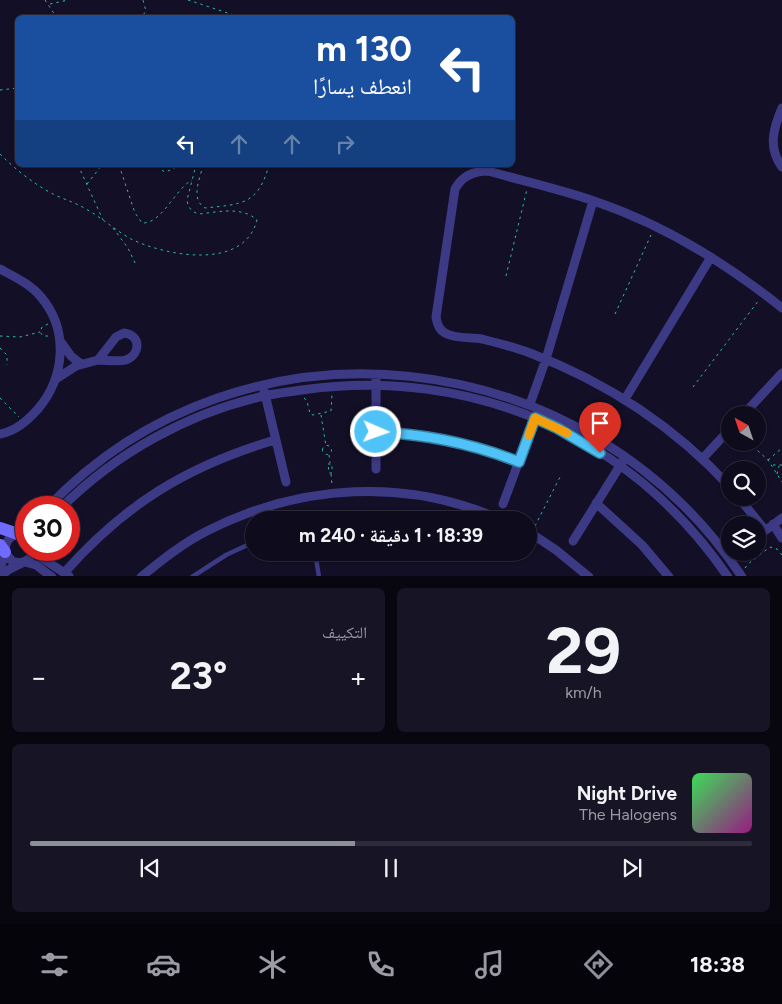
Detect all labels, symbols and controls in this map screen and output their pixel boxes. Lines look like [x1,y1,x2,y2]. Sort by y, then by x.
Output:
text: 130 m [316,28,412,70]
icon: left [430,35,495,100]
text: انعطف يسارًا [313,73,412,100]
icon: left [172,130,200,158]
icon: ahead [225,130,253,158]
icon: ahead [278,130,306,158]
icon: right [331,130,359,158]
pin [579,402,621,453]
position arrow [349,405,401,457]
north arrow [721,406,766,451]
map controls [721,406,766,561]
icon: arrive [586,409,614,437]
button: search [721,461,766,506]
speed limit sign: 30 [15,496,80,561]
button: layers [721,516,766,561]
text: 18:39 · 1 دقيقة · 240 m [299,524,483,547]
text: 29 [546,611,621,689]
text: التكييف [322,623,367,642]
text: 23° [170,653,227,699]
text: − [30,660,47,694]
text: + [350,660,367,694]
text: km/h [565,683,602,702]
text: Night Drive [577,782,677,805]
text: The Halogens [579,805,677,824]
icon: previous [136,854,164,882]
icon: pause [377,854,405,882]
icon: next [618,854,646,882]
icon: filters [37,947,72,982]
icon: car [146,947,181,982]
icon: climate [255,947,290,982]
icon: phone [363,947,398,982]
icon: music [472,947,507,982]
icon: directions [581,947,616,982]
text: 18:38 [690,951,745,978]

